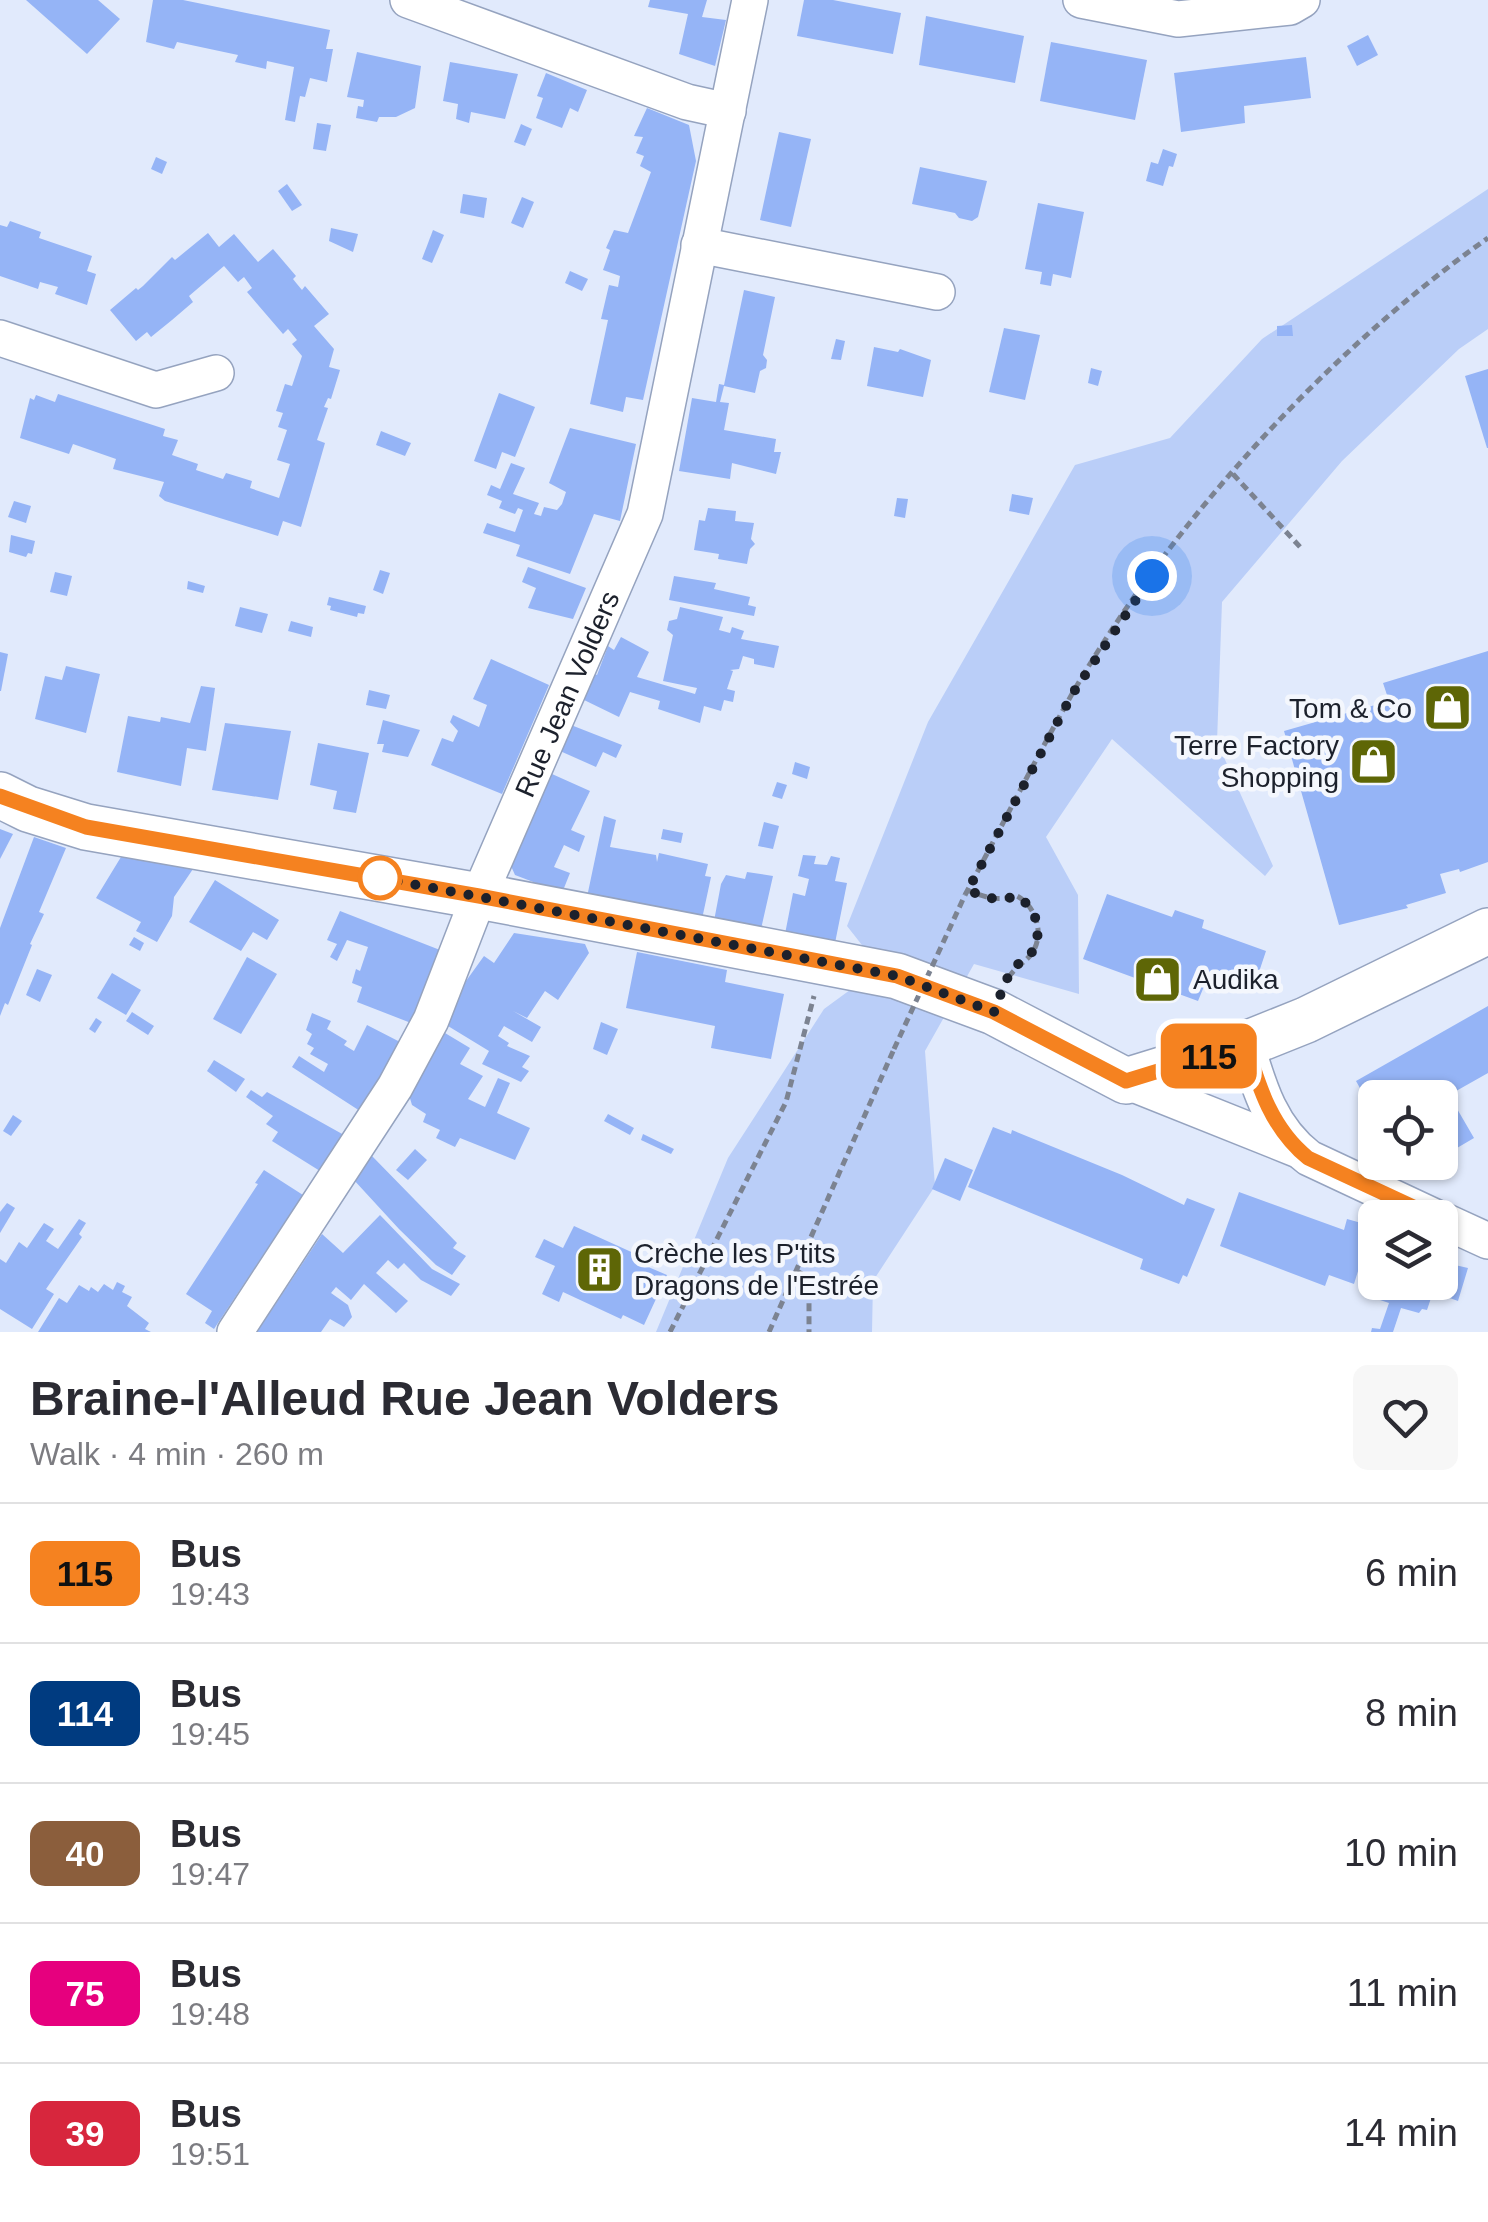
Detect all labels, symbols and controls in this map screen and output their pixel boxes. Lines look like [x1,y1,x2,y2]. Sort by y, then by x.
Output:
your location [1127,551,1177,601]
street label: Rue Jean Volders [509,587,626,802]
shop icon: Tom & Co [1421,682,1473,734]
place label: Tom & Co [1289,693,1412,724]
place label: Terre Factory Shopping [1174,730,1339,793]
shop icon: Terre Factory Shopping [1348,735,1400,787]
unlabelled marker [359,857,401,899]
shop icon: Audika [1132,953,1184,1005]
place label: Audika [1193,964,1279,995]
line badge: 115 [1152,1024,1266,1088]
text: 115 [1181,1037,1237,1076]
map controls [1358,1080,1458,1300]
button: locate [1358,1080,1458,1180]
button: layers [1358,1200,1458,1300]
place label: Crèche les P'tits Dragons de l'Estrée [634,1238,879,1301]
building icon: Crèche les P'tits Dragons de l'Estrée [573,1243,625,1295]
button: heart [1353,1365,1458,1470]
text: Braine-l'Alleud Rue Jean Volders [30,1372,779,1425]
text: Walk · 4 min · 260 m [30,1436,324,1472]
text: Bus [170,1533,242,1575]
text: 6 min [1365,1552,1458,1594]
text: 115 [57,1554,113,1593]
text: 19:43 [170,1576,250,1612]
text: Bus [170,1673,242,1715]
text: 8 min [1365,1692,1458,1734]
text: 114 [57,1694,113,1733]
text: 19:45 [170,1716,250,1752]
text: Bus [170,1813,242,1855]
text: 10 min [1344,1832,1458,1874]
text: 40 [66,1834,104,1873]
text: 19:47 [170,1856,250,1892]
text: Bus [170,1953,242,1995]
text: 11 min [1347,1972,1458,2014]
text: 75 [66,1974,104,2013]
text: 19:48 [170,1996,250,2032]
text: Bus [170,2093,242,2135]
text: 14 min [1344,2112,1458,2154]
text: 39 [66,2114,104,2153]
text: 19:51 [170,2136,250,2172]

